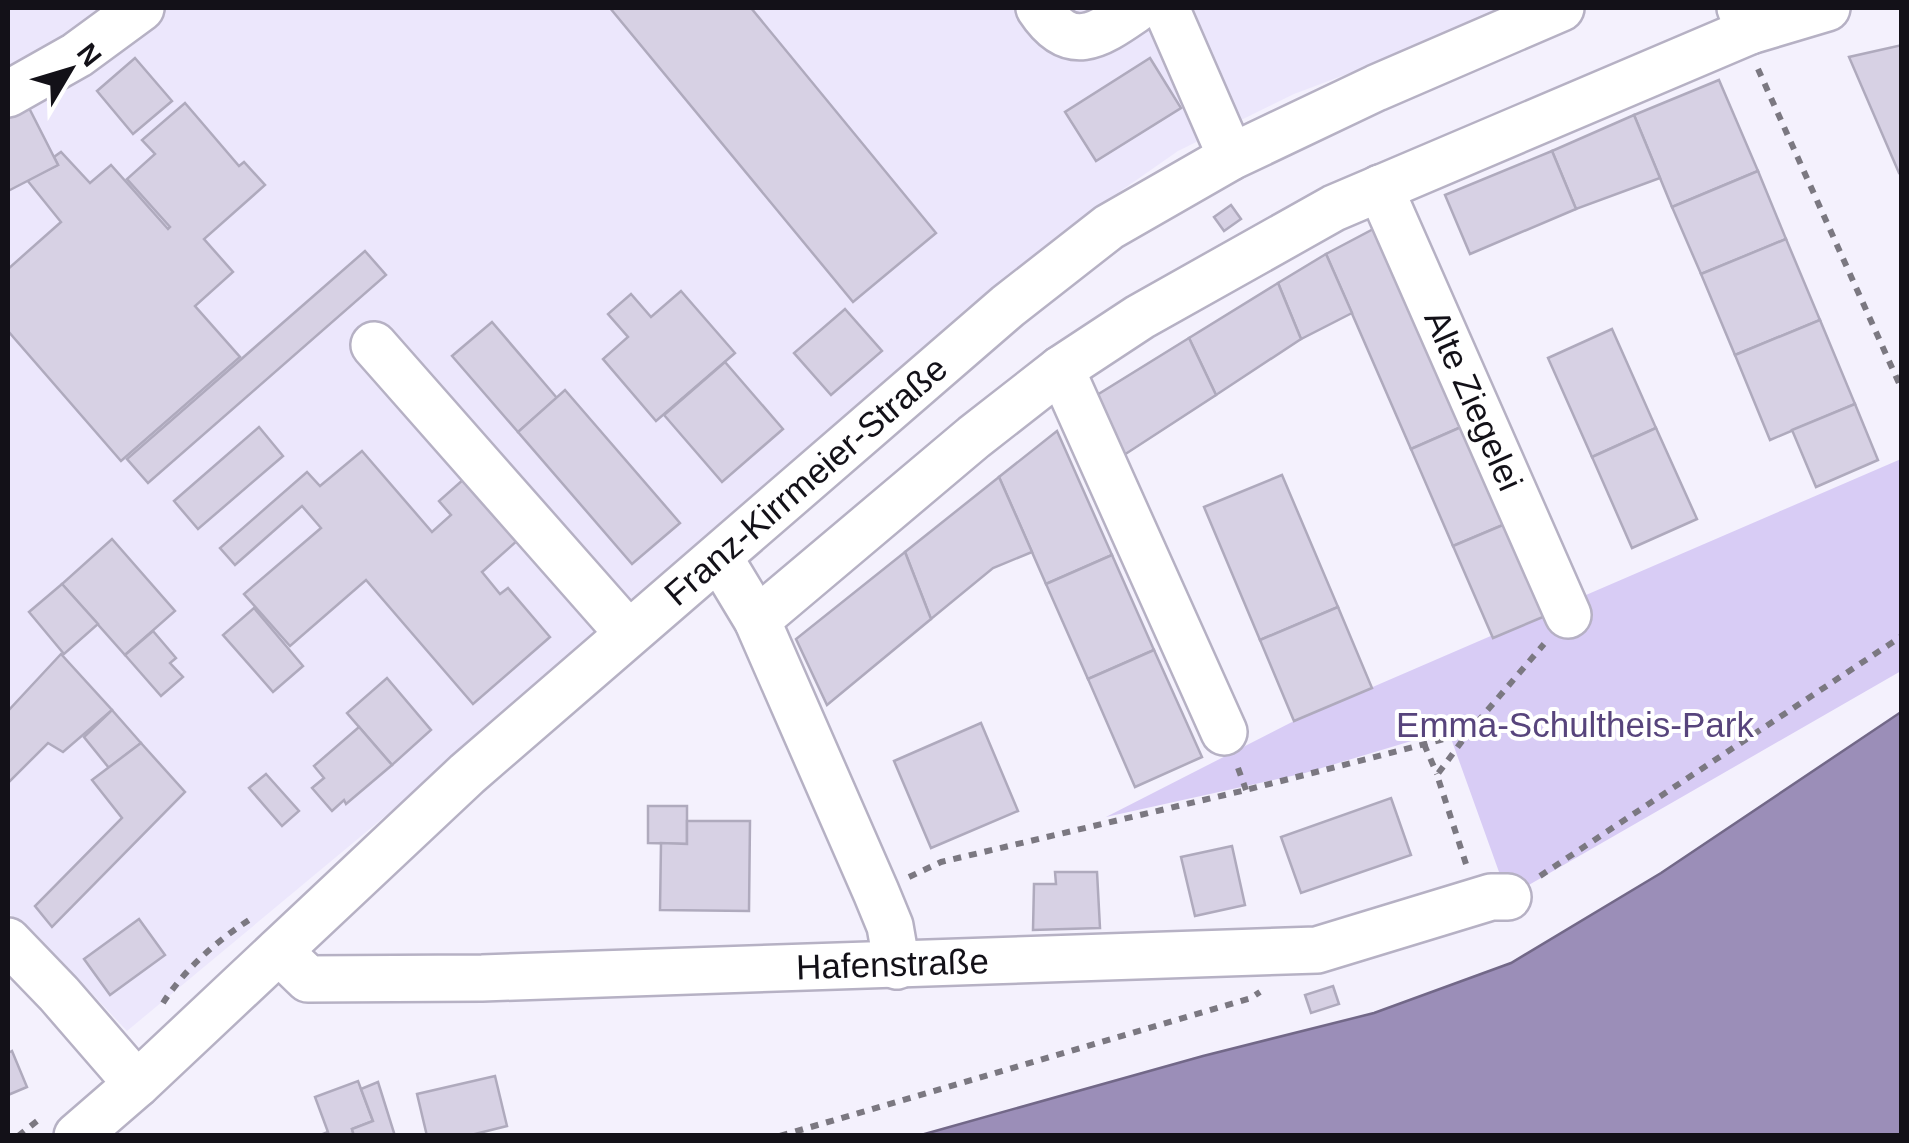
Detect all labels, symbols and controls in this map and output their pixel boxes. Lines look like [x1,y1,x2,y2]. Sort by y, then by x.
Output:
north arrow [20,20,120,120]
text: N [71,37,108,72]
street label: Alte Ziegelei [1417,304,1531,496]
street label: Franz-Kirrmeier-Straße [657,348,954,613]
park label: Emma-Schultheis-Park [1396,705,1754,744]
street label: Hafenstraße [796,941,989,986]

